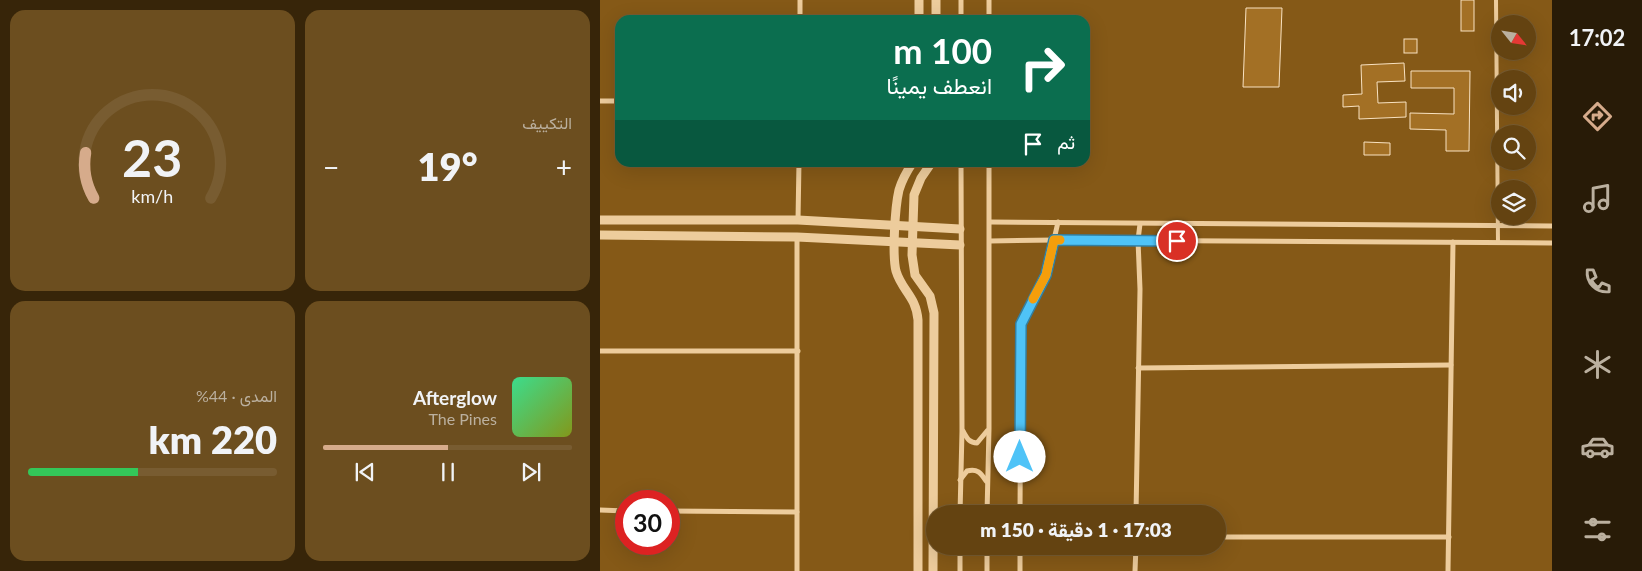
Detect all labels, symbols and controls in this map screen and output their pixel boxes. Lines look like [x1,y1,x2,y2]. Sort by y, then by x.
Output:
north arrow [1491,15,1536,60]
map controls [1491,15,1536,225]
text: 17:02 [1569,24,1625,51]
text: 100 m [893,29,992,71]
icon: right [1010,35,1075,100]
button: sound [1491,70,1536,115]
text: انعطف يمينًا [886,72,992,99]
icon: directions [1580,99,1615,134]
text: التكييف [522,113,572,132]
button: search [1491,125,1536,170]
text: 23 [122,126,183,188]
icon: arrive [1019,130,1047,158]
text: ثم [1057,130,1075,153]
text: 19° [418,143,477,189]
text: − [323,150,339,184]
text: + [556,150,572,184]
button: layers [1491,180,1536,225]
icon: music [1580,181,1615,216]
text: km/h [132,185,173,207]
pin [1156,220,1198,262]
icon: arrive [1163,227,1191,255]
icon: phone [1580,264,1615,299]
icon: climate [1580,347,1615,382]
text: المدى · 44% [196,386,277,405]
text: Afterglow [413,386,497,409]
text: The Pines [429,409,497,428]
text: 220 km [149,416,277,462]
icon: car [1580,429,1615,464]
position arrow [993,430,1045,482]
icon: previous [351,458,379,486]
icon: pause [434,458,462,486]
icon: next [517,458,545,486]
speed limit sign: 30 [615,490,680,555]
icon: filters [1580,512,1615,547]
text: 17:03 · 1 دقيقة · 150 m [980,518,1172,541]

